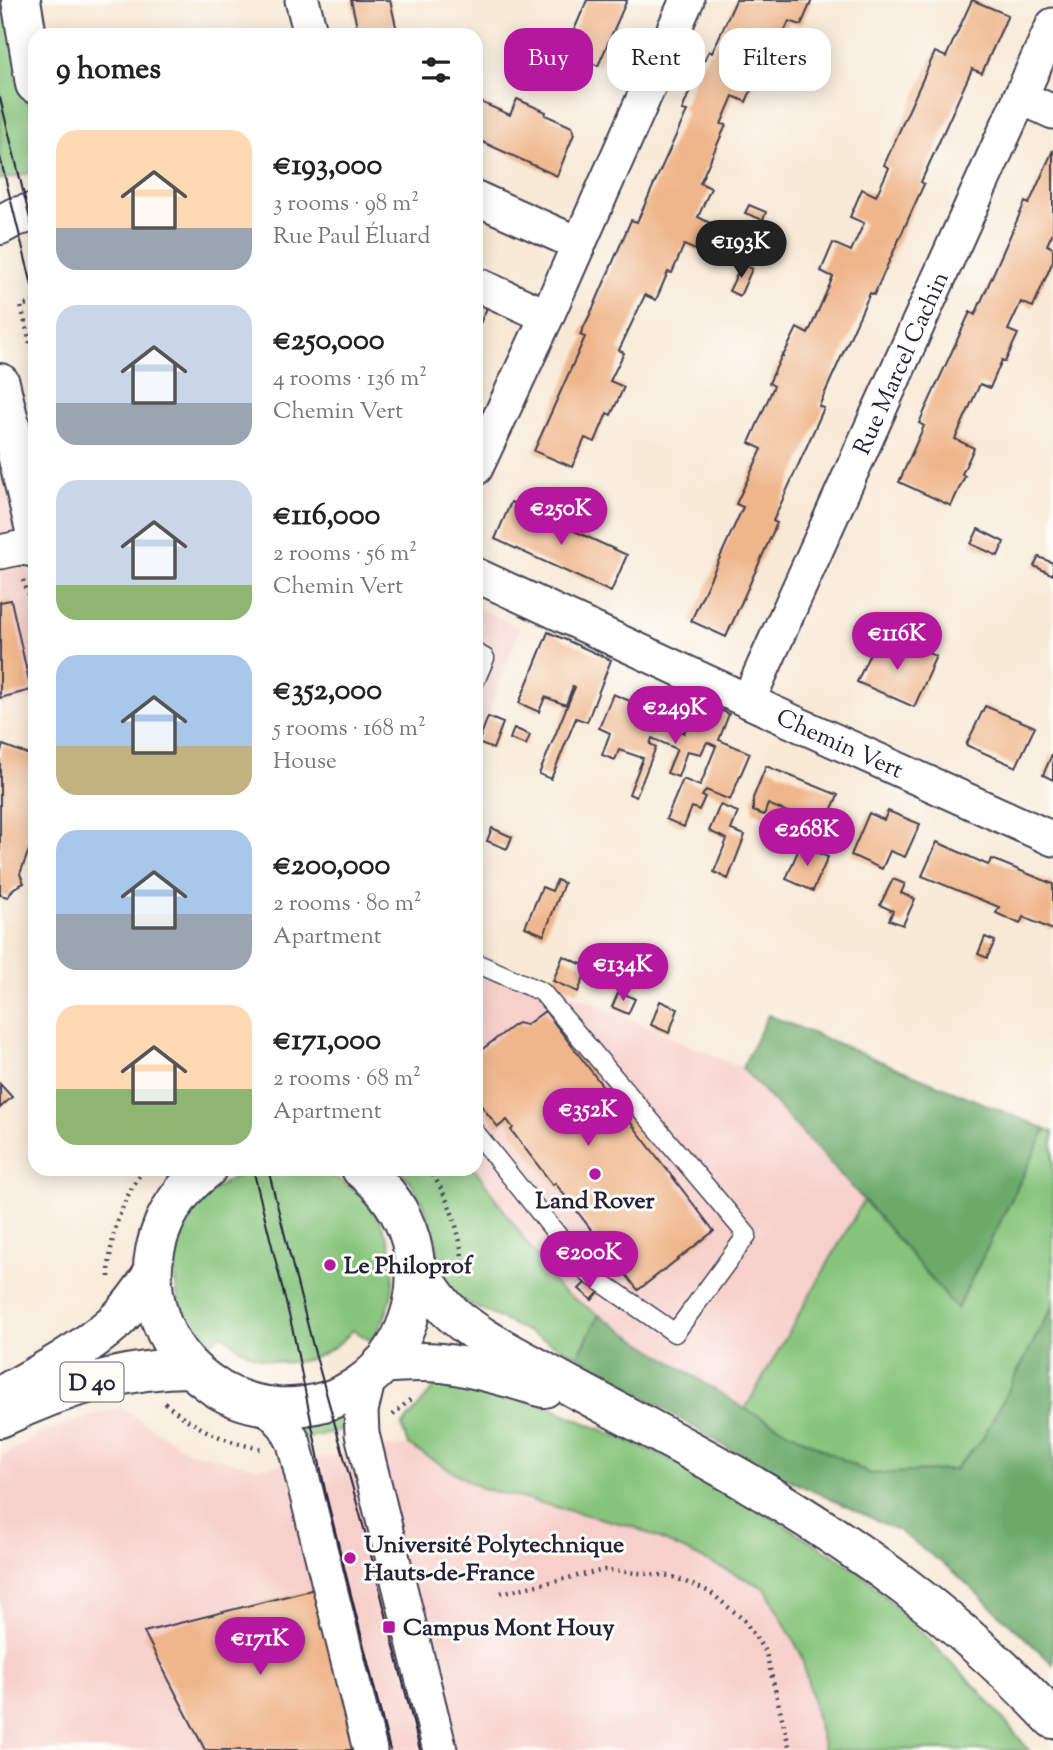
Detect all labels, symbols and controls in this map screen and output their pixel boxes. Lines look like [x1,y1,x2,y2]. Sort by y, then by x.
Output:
chip: Buy [504,28,593,91]
chip: Rent [607,28,705,91]
chip: Filters [719,28,831,91]
text: 9 homes [56,49,161,92]
icon: filters [417,51,455,89]
text: €193,000 [273,145,382,188]
icon: home [112,158,196,242]
text: 3 rooms · 98 m² [273,188,419,221]
pin: €193K [692,220,790,280]
text: Rue Paul Éluard [273,221,430,254]
text: €193K [712,226,770,259]
street label: Rue Marcel Cachin [846,266,959,461]
text: €250,000 [273,320,385,363]
icon: home [112,333,196,417]
text: 4 rooms · 136 m² [273,363,427,396]
text: Chemin Vert [273,396,403,429]
pin: €250K [512,488,610,547]
text: €250K [530,493,592,526]
text: €116,000 [273,495,380,538]
icon: home [112,508,196,592]
text: 2 rooms · 56 m² [273,538,417,571]
text: Chemin Vert [273,571,403,604]
pin: €116K [848,612,946,672]
text: €116K [868,618,926,651]
text: €352,000 [273,670,382,713]
icon: home [112,683,196,767]
pin: €249K [626,686,724,746]
text: €249K [643,692,707,725]
street label: Chemin Vert [770,701,908,788]
text: 5 rooms · 168 m² [273,713,426,746]
text: House [273,746,337,779]
pin: €268K [758,808,856,868]
text: €268K [775,814,839,847]
text: €200,000 [273,845,390,888]
icon: home [112,858,196,942]
text: 2 rooms · 80 m² [273,888,421,921]
text: Apartment [273,921,382,954]
pin: €134K [574,944,672,1003]
text: €134K [593,949,653,982]
text: €171,000 [273,1020,381,1063]
icon: home [112,1033,196,1117]
text: 2 rooms · 68 m² [273,1063,421,1096]
pin: €352K [539,1088,637,1148]
text: €352K [559,1094,617,1127]
text: Apartment [273,1096,382,1129]
marker: Land Rover [587,1166,603,1182]
place label: Land Rover [535,1185,656,1219]
pin: €200K [540,1232,638,1291]
text: €200K [556,1237,622,1270]
place label: Le Philoprof [344,1250,474,1284]
marker: Le Philoprof [322,1257,338,1273]
road number: D 40 [60,1362,124,1401]
place label: Université Polytechnique Hauts-de-France [364,1529,624,1591]
marker: Université Polytechnique Hauts-de-France [342,1550,358,1566]
place label: Campus Mont Houy [403,1612,614,1646]
pin: €171K [211,1618,309,1677]
marker: Campus Mont Houy [381,1619,397,1635]
text: €171K [231,1623,289,1656]

